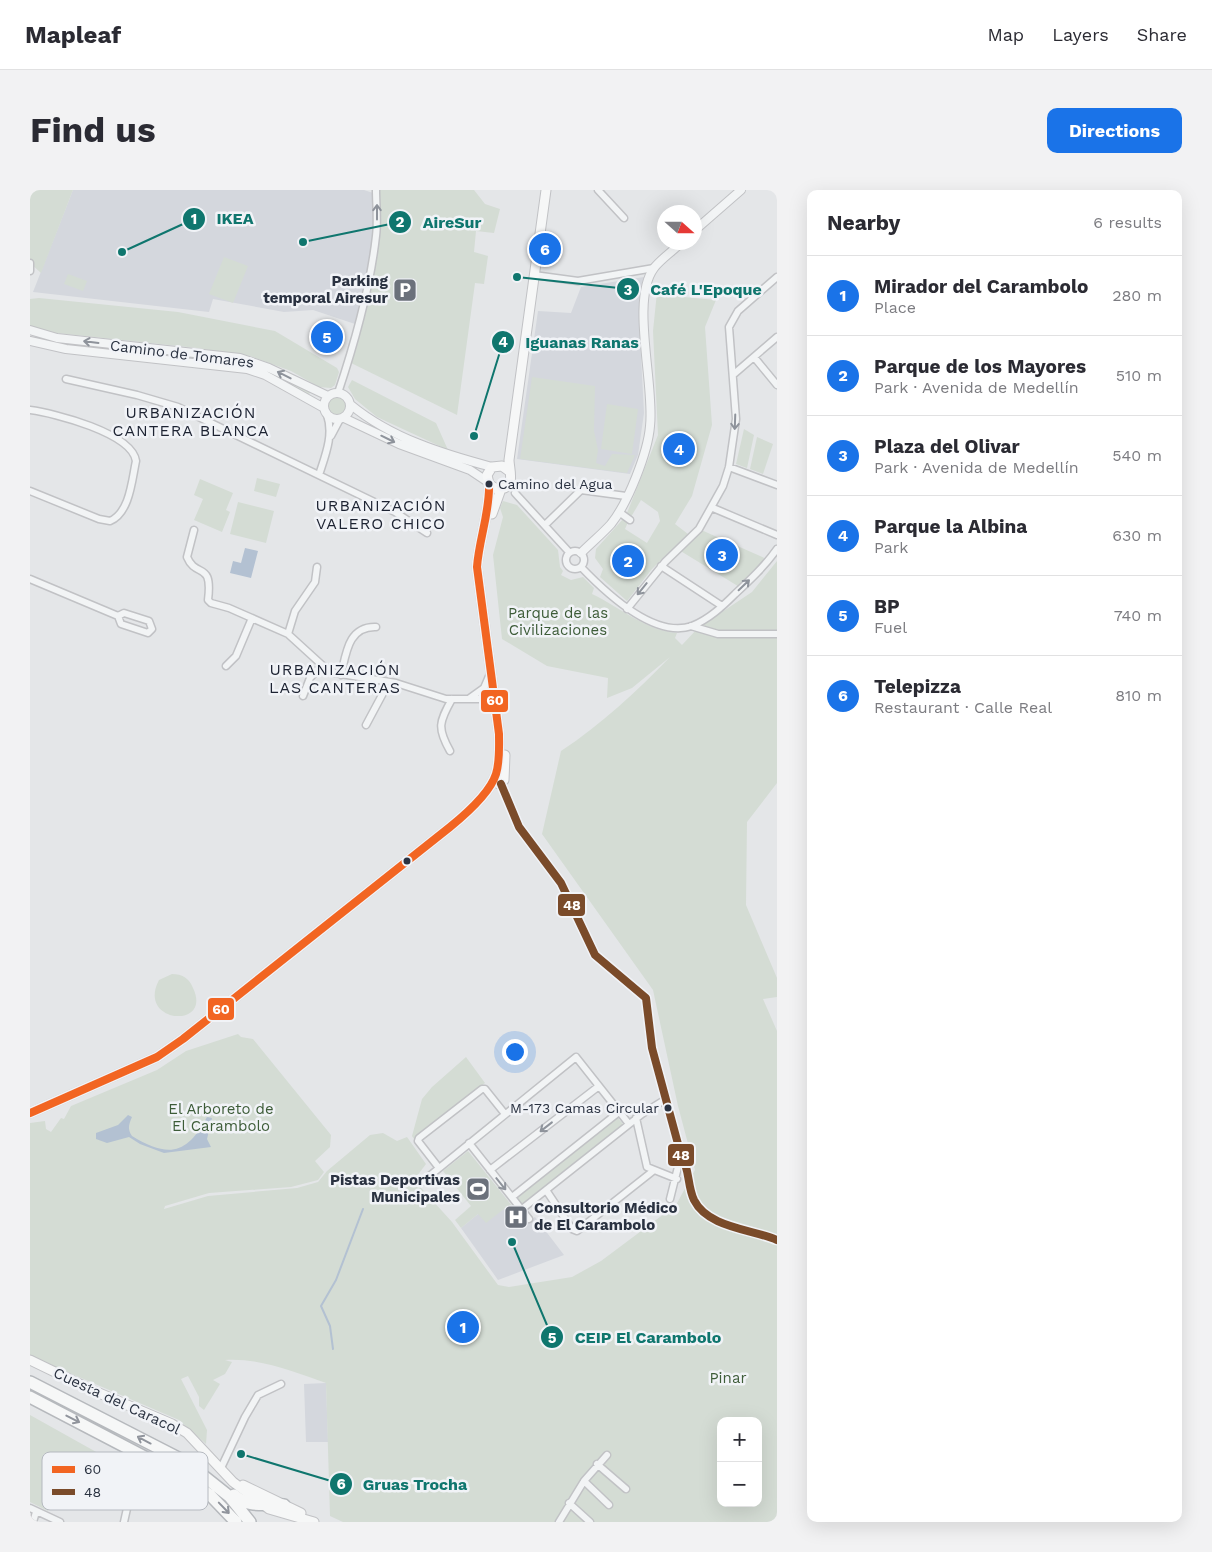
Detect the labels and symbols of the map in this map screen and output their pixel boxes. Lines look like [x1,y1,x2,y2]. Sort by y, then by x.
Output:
callout: IKEA [182,203,264,234]
one-way arrow [372,205,382,221]
north arrow [657,205,702,250]
callout: AireSur [387,207,491,238]
text: IKEA [216,209,254,228]
text: 1 [191,210,197,228]
text: 2 [396,213,405,231]
text: AireSur [423,213,481,232]
pin: 6 [529,230,561,268]
place label: Parking temporal Airesur [263,272,389,307]
callout: Café L'Epoque [615,274,772,305]
parking icon: Parking temporal Airesur [392,277,418,303]
text: Café L'Epoque [650,280,762,299]
text: 3 [624,281,633,299]
pin: 5 [311,318,343,356]
callout: Iguanas Ranas [490,326,649,357]
text: 4 [498,333,508,351]
text: Iguanas Ranas [525,333,639,352]
street label: Camino de Tomares [109,336,255,372]
one-way arrow [84,337,100,347]
one-way arrow [277,370,292,380]
district label: URBANIZACIÓN CANTERA BLANCA [112,403,270,440]
one-way arrow [731,414,740,430]
pin: 4 [663,430,695,468]
one-way arrow [380,434,395,444]
place label: Camino del Agua [498,476,613,492]
marker: Camino del Agua [484,479,494,489]
district label: URBANIZACIÓN VALERO CHICO [315,496,447,533]
pin: 3 [706,536,738,574]
pin: 2 [612,542,644,580]
one-way arrow [738,579,751,591]
one-way arrow [637,583,648,596]
park label: Parque de las Civilizaciones [508,604,608,639]
district label: URBANIZACIÓN LAS CANTERAS [269,660,401,697]
line badge: 60 [480,689,509,713]
text: 60 [486,692,504,708]
unlabelled marker [402,856,412,866]
line badge: 48 [557,893,586,917]
text: 48 [563,897,581,913]
line badge: 60 [207,997,235,1021]
text: 60 [212,1001,230,1017]
your location [502,1039,528,1065]
park label: El Arboreto de El Carambolo [168,1100,274,1135]
place label: M-173 Camas Circular [510,1100,659,1116]
marker: M-173 Camas Circular [663,1103,673,1113]
one-way arrow [540,1121,553,1132]
line badge: 48 [667,1143,695,1167]
text: 48 [672,1147,690,1163]
place label: Pistas Deportivas Municipales [330,1171,460,1206]
sports icon: Pistas Deportivas Municipales [465,1176,491,1202]
one-way arrow [496,1177,507,1190]
place label: Consultorio Médico de El Carambolo [534,1199,678,1234]
hospital icon: Consultorio Médico de El Carambolo [503,1204,529,1230]
pin: 1 [447,1308,479,1346]
callout: CEIP El Carambolo [539,1322,731,1353]
text: CEIP El Carambolo [575,1328,722,1347]
text: 5 [548,1329,557,1347]
street label: Cuesta del Caracol [51,1364,184,1439]
park label: Pinar [709,1369,747,1387]
one-way arrow [66,1414,81,1424]
one-way arrow [136,1435,151,1445]
legend [42,1452,208,1510]
text: 60 [84,1461,101,1477]
callout: Gruas Trocha [328,1469,478,1500]
text: 6 [336,1475,346,1493]
text: Gruas Trocha [363,1475,468,1494]
text: 48 [84,1484,101,1500]
one-way arrow [218,1502,230,1514]

